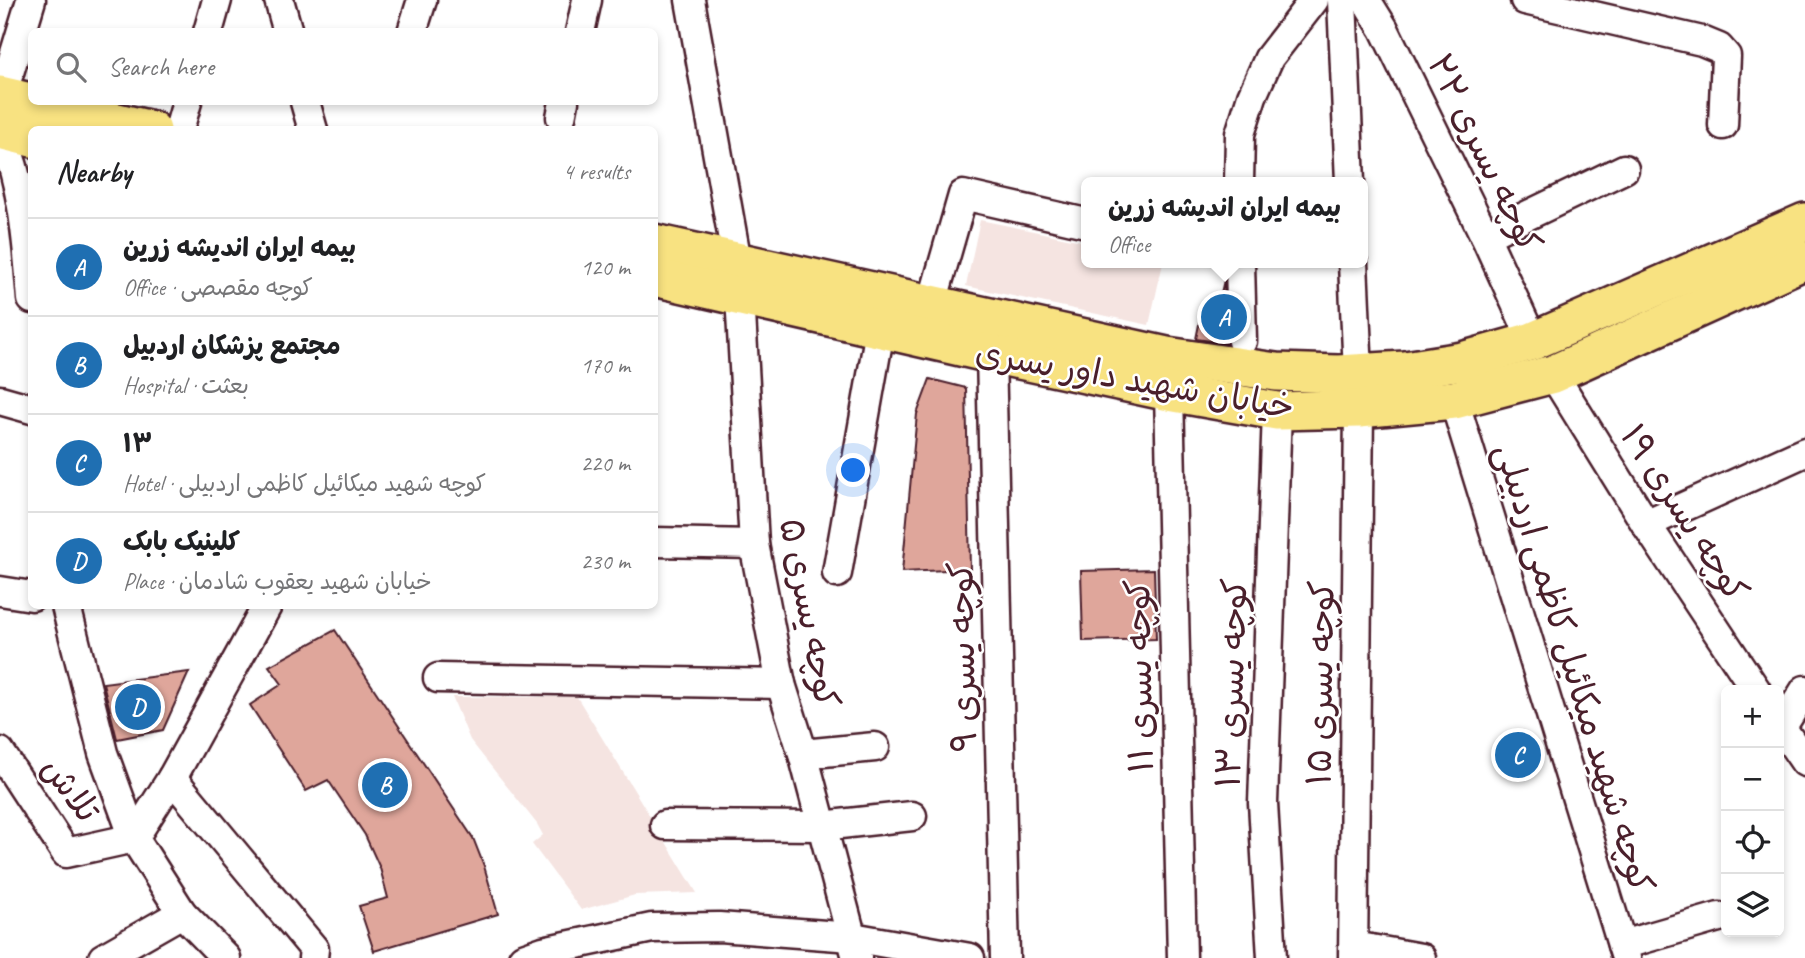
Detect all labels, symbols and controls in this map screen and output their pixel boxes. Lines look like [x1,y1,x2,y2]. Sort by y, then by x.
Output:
search box [28,28,658,105]
street label: کوچه یسری ۲۲ [1417,46,1552,260]
icon: search [52,48,90,86]
text: Search here [108,50,214,83]
text: Nearby [56,153,132,191]
text: 4 results [563,157,630,186]
popup [1081,177,1368,268]
text: بیمه ایران اندیشه زرین [1108,191,1341,224]
text: Office [1108,230,1150,259]
text: بیمه ایران اندیشه زرین [123,231,356,264]
text: A [73,253,85,282]
text: 120 m [581,253,630,282]
text: Office · کوچه مقصصی [123,273,313,302]
pin: A [1201,291,1247,343]
text: مجتمع پزشکان اردبیل [123,329,341,362]
street label: خیابان شهید داور یسری [972,329,1298,430]
text: B [73,351,85,380]
text: 170 m [581,351,630,380]
text: Hospital · بعثت [123,371,249,400]
street label: کوچه یسری ۱۹ [1610,416,1759,611]
text: ۱۳ [123,427,153,460]
street label: کوچه شهید میکائیل کاظمی اردبیلی [1485,438,1664,898]
text: C [74,449,84,478]
text: 220 m [581,449,630,478]
your location [836,453,870,487]
text: Hotel · کوچه شهید میکائیل کاظمی اردبیلی [123,469,486,498]
street label: کوچه یسری ۵ [769,514,850,712]
text: کلینیک بابک [123,525,240,558]
text: D [72,547,86,576]
text: 230 m [581,547,630,576]
street label: کوچه یسری ۹ [938,561,987,753]
text: Place · خیابان شهید یعقوب شادمان [123,567,432,596]
street label: کوچه یسری ۱۳ [1205,577,1258,789]
street label: کوچه یسری ۱۱ [1115,579,1164,773]
street label: کوچه یسری ۱۵ [1296,580,1345,786]
pin: D [115,681,161,733]
map controls [1721,685,1784,937]
button: + [1721,685,1784,748]
pin: C [1495,729,1541,781]
street label: تلاش [31,747,110,832]
button: − [1721,748,1784,811]
pin: B [362,759,408,811]
button: locate [1721,811,1784,874]
button: layers [1721,874,1784,937]

